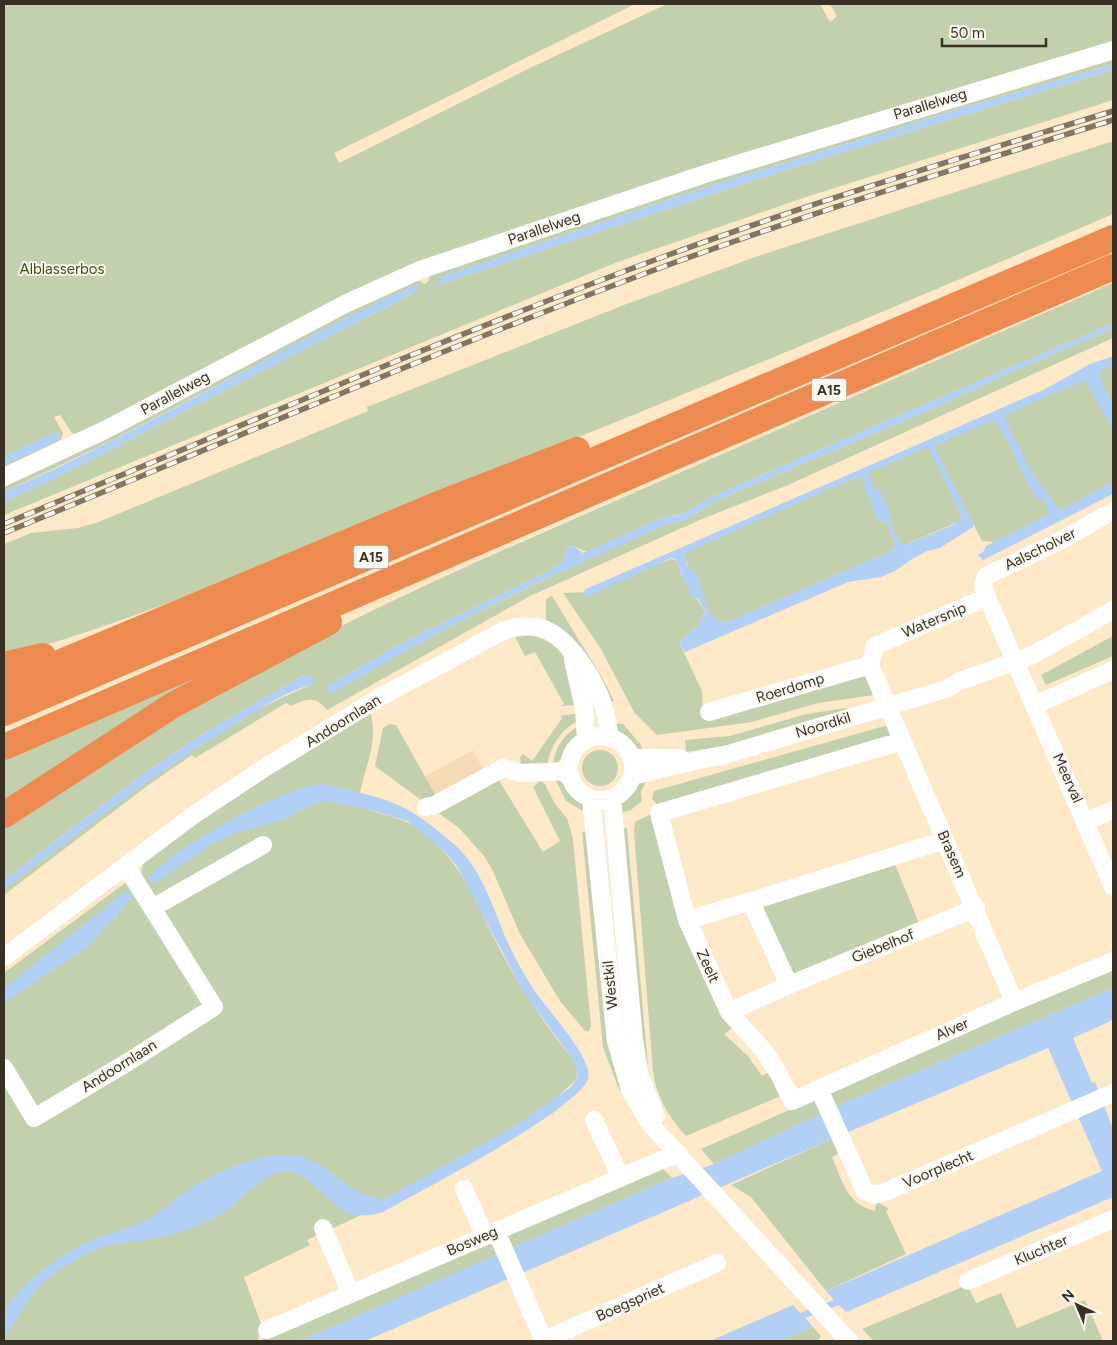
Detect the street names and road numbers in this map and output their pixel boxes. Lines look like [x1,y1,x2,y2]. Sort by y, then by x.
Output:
street label: Parallelweg [891,84,969,124]
street label: Parallelweg [505,207,583,249]
street label: Parallelweg [137,367,213,419]
road number: A15 [812,378,846,402]
street label: Aalscholver [1001,524,1079,574]
road number: A15 [354,546,388,568]
street label: Watersnip [899,598,969,642]
street label: Roerdomp [754,669,826,707]
street label: Andoornlaan [302,691,384,751]
street label: Noordkil [793,708,853,742]
street label: Meerval [1049,750,1087,806]
street label: Brasem [934,828,970,880]
street label: Giebelhof [849,925,917,967]
street label: Zeelt [693,946,723,986]
street label: Westkil [599,960,621,1010]
street label: Alver [933,1014,971,1044]
street label: Andoornlaan [78,1036,160,1096]
street label: Voorplecht [900,1146,976,1192]
street label: Bosweg [444,1222,500,1260]
street label: Kluchter [1012,1231,1070,1269]
street label: Boegspriet [593,1279,667,1325]

